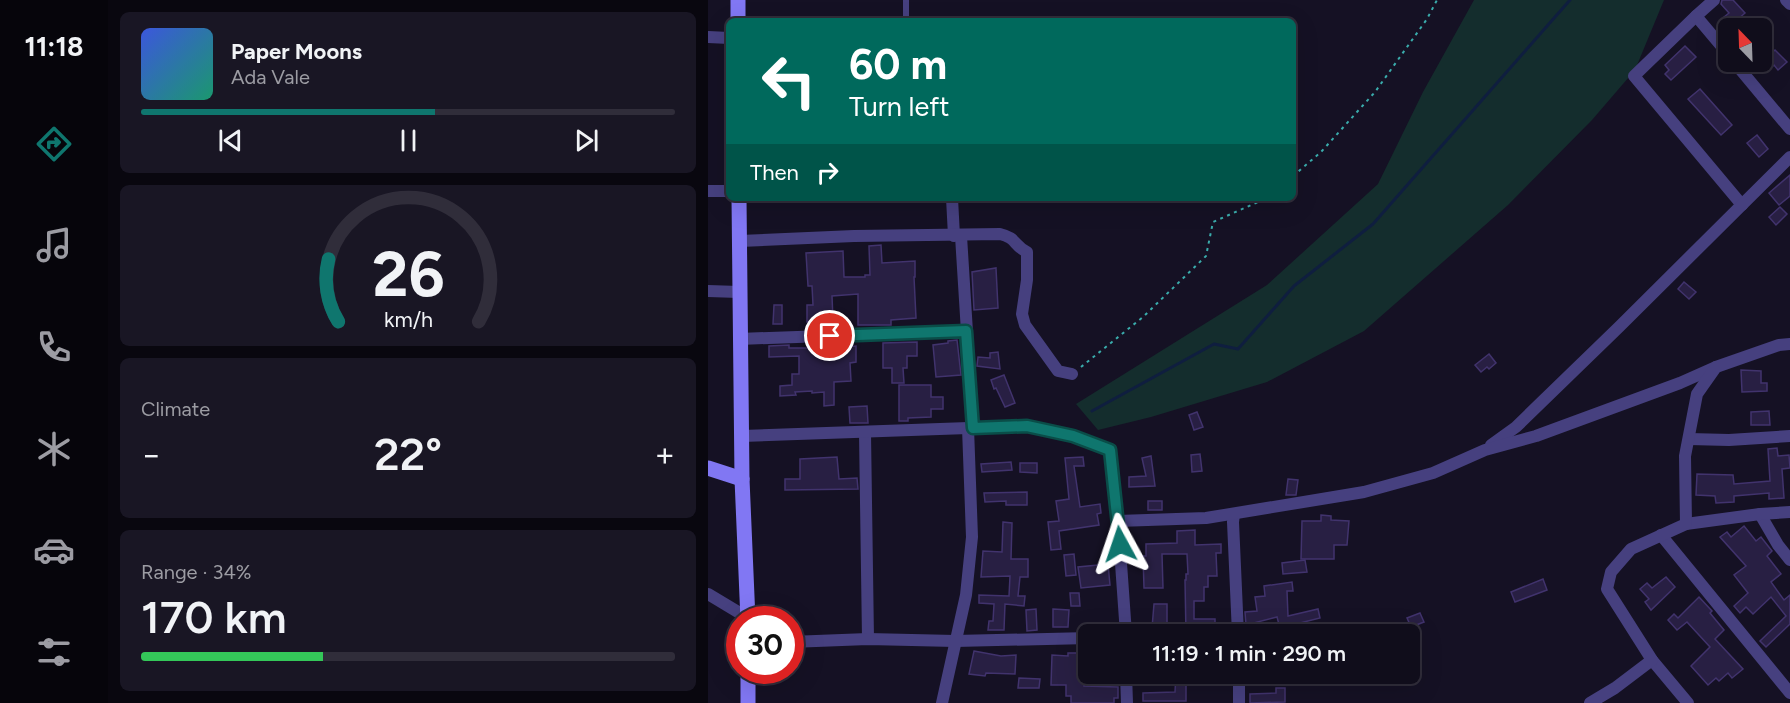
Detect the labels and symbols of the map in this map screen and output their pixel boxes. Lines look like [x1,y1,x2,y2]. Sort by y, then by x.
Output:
north arrow [1718,18,1772,72]
pin [804,310,855,361]
position arrow [1088,512,1152,576]
speed limit sign: 30 [726,606,804,684]

